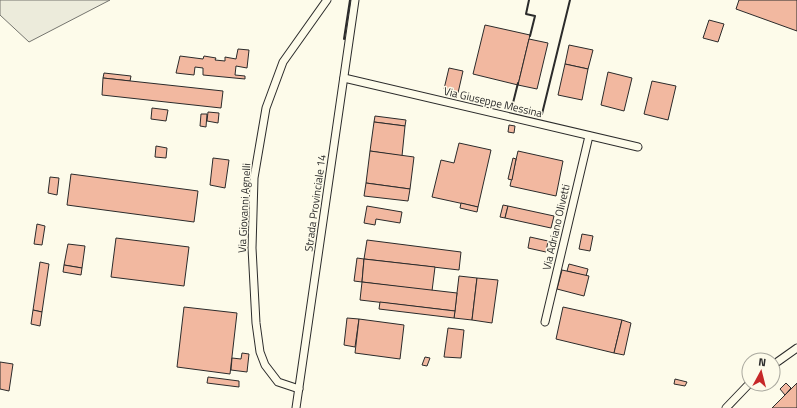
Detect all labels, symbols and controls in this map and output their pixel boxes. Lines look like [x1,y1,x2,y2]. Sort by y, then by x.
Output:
street label: Via Giuseppe Messina [442,83,544,121]
street label: Strada Provinciale 14 [300,153,330,253]
street label: Via Giovanni Agnelli [234,163,254,253]
street label: Via Adriano Olivetti [538,182,574,272]
north arrow [741,352,781,392]
text: N [757,354,767,370]

